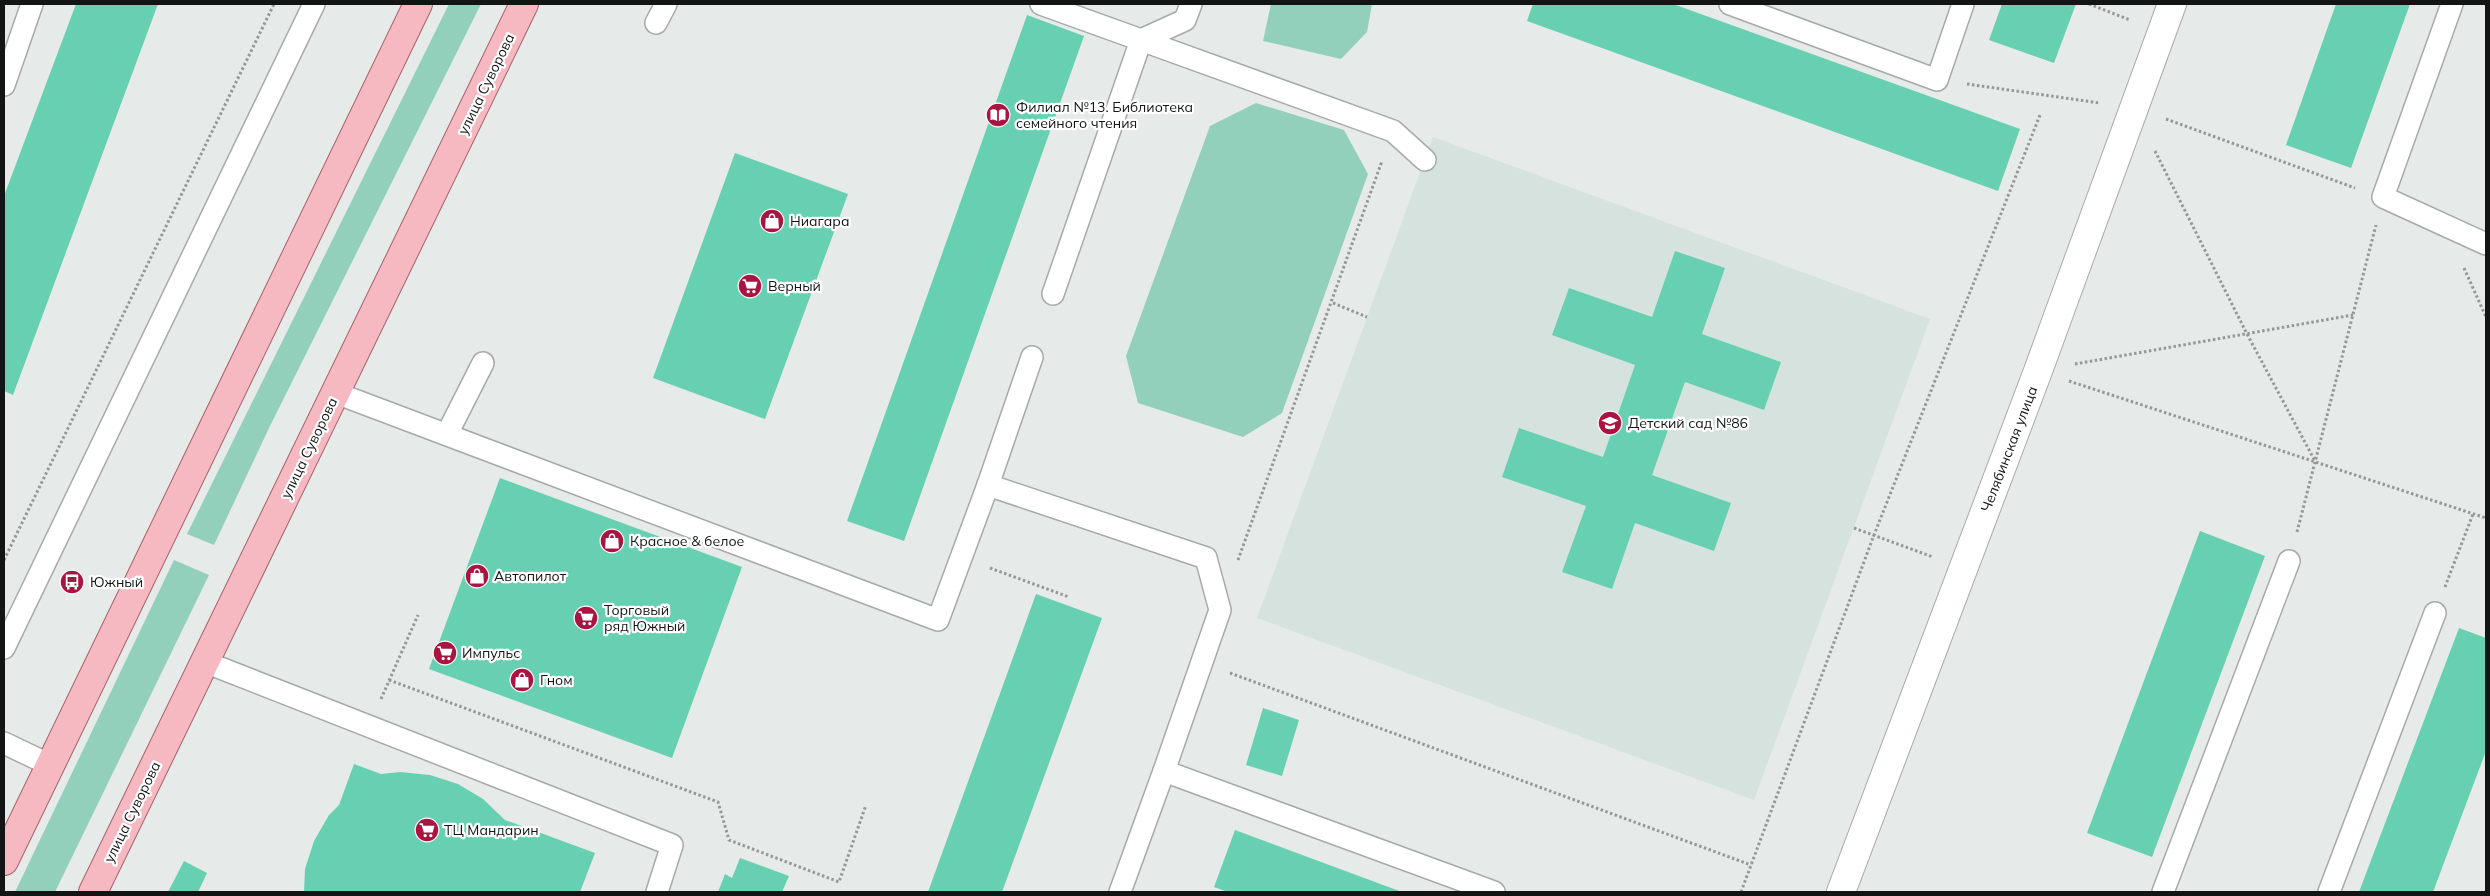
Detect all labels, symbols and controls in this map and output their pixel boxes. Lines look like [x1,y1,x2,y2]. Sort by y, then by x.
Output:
street label: улица Суворова [454,30,518,138]
place label: Филиал №13. Библиотека семейного чтения [1016,98,1193,132]
library icon: Филиал №13. Библиотека семейного чтения [985,102,1011,128]
shop icon: Ниагара [759,208,785,234]
place label: Ниагара [790,212,849,230]
supermarket icon: Верный [737,273,763,299]
place label: Верный [768,277,821,295]
street label: Челябинская улица [1977,383,2041,515]
street label: улица Суворова [277,394,341,502]
school or university icon: Детский сад №86 [1597,410,1623,436]
place label: Детский сад №86 [1628,414,1748,432]
shop icon: Красное & белое [599,528,625,554]
place label: Красное & белое [630,532,745,550]
shop icon: Автопилот [464,563,490,589]
place label: Автопилот [494,567,567,585]
bus stop icon: Южный [59,569,85,595]
place label: Южный [90,573,143,591]
place label: Торговый ряд Южный [604,601,685,635]
supermarket icon: Торговый ряд Южный [573,605,599,631]
supermarket icon: Импульс [432,640,458,666]
place label: Импульс [462,644,520,662]
shop icon: Гном [509,667,535,693]
place label: Гном [540,671,573,689]
street label: улица Суворова [100,758,164,866]
supermarket icon: ТЦ Мандарин [414,817,440,843]
place label: ТЦ Мандарин [444,821,539,839]

